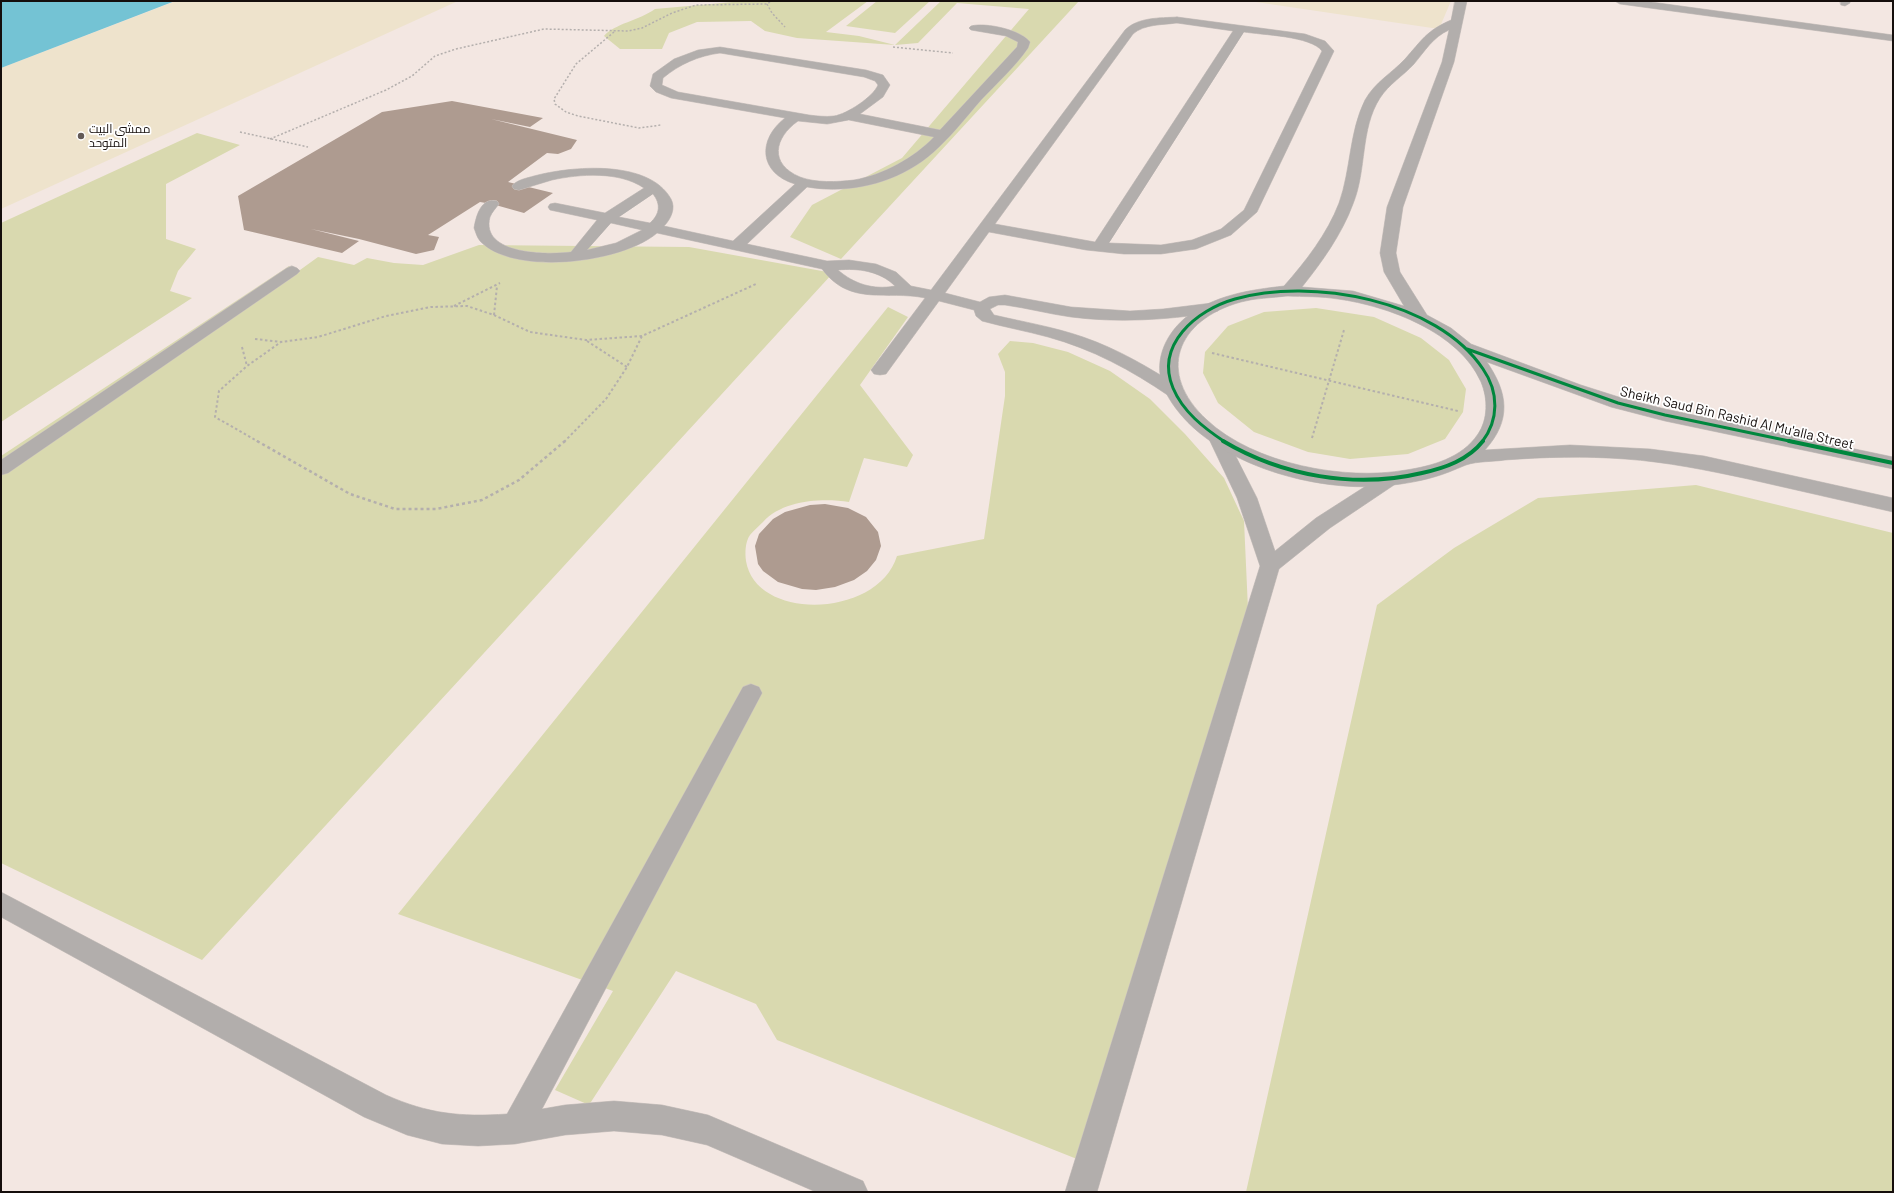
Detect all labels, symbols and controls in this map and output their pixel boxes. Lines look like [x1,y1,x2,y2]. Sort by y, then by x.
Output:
place label: ممشى البيت المتوحد [89,122,150,150]
marker: ممشى البيت المتوحد [76,131,86,141]
street label: Sheikh Saud Bin Rashid Al Mu'alla Street [1618,383,1856,453]

